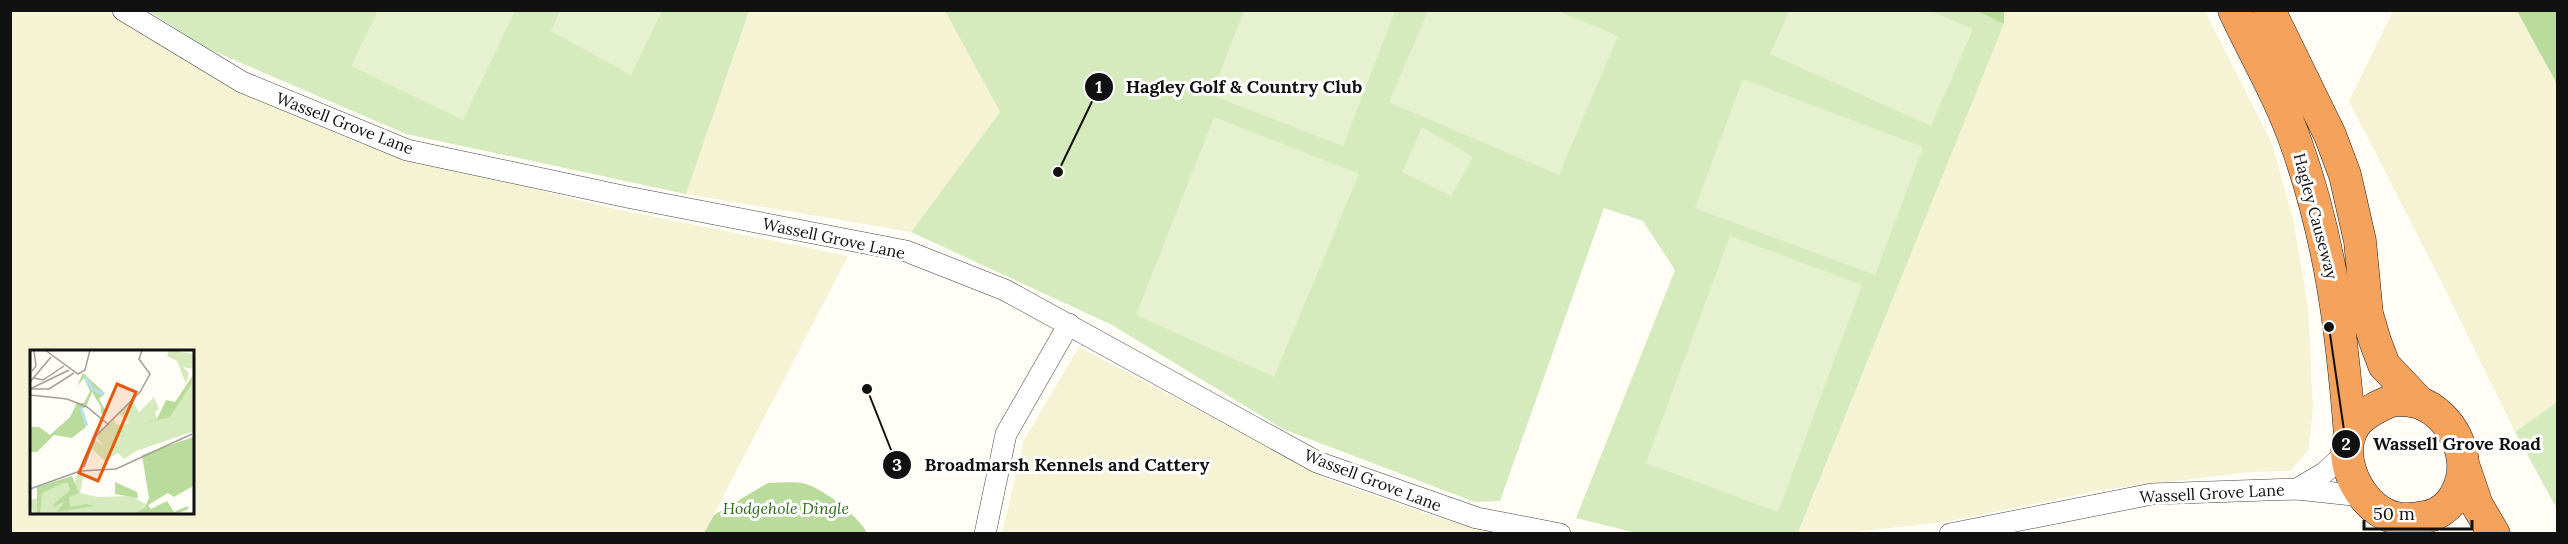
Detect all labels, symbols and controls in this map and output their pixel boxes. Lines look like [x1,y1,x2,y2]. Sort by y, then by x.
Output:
callout: Hagley Golf & Country Club [1084,69,1375,105]
text: 1 [1095,75,1103,98]
text: Hagley Golf & Country Club [1126,75,1362,98]
street label: Wassell Grove Lane [274,88,417,158]
street label: Hagley Causeway [2290,151,2343,282]
street label: Wassell Grove Lane [761,213,907,263]
inset map [30,350,194,514]
callout: Wassell Grove Road [2331,426,2553,462]
text: 2 [2341,432,2351,455]
text: Wassell Grove Road [2373,432,2541,455]
street label: Wassell Grove Lane [1302,445,1445,515]
callout: Broadmarsh Kennels and Cattery [882,447,1221,483]
text: 3 [892,453,902,476]
text: Broadmarsh Kennels and Cattery [925,453,1210,476]
street label: Wassell Grove Lane [2139,479,2285,507]
scale bar [2364,493,2472,531]
park label: Hodgehole Dingle [723,498,850,518]
text: 50 m [2373,502,2415,525]

